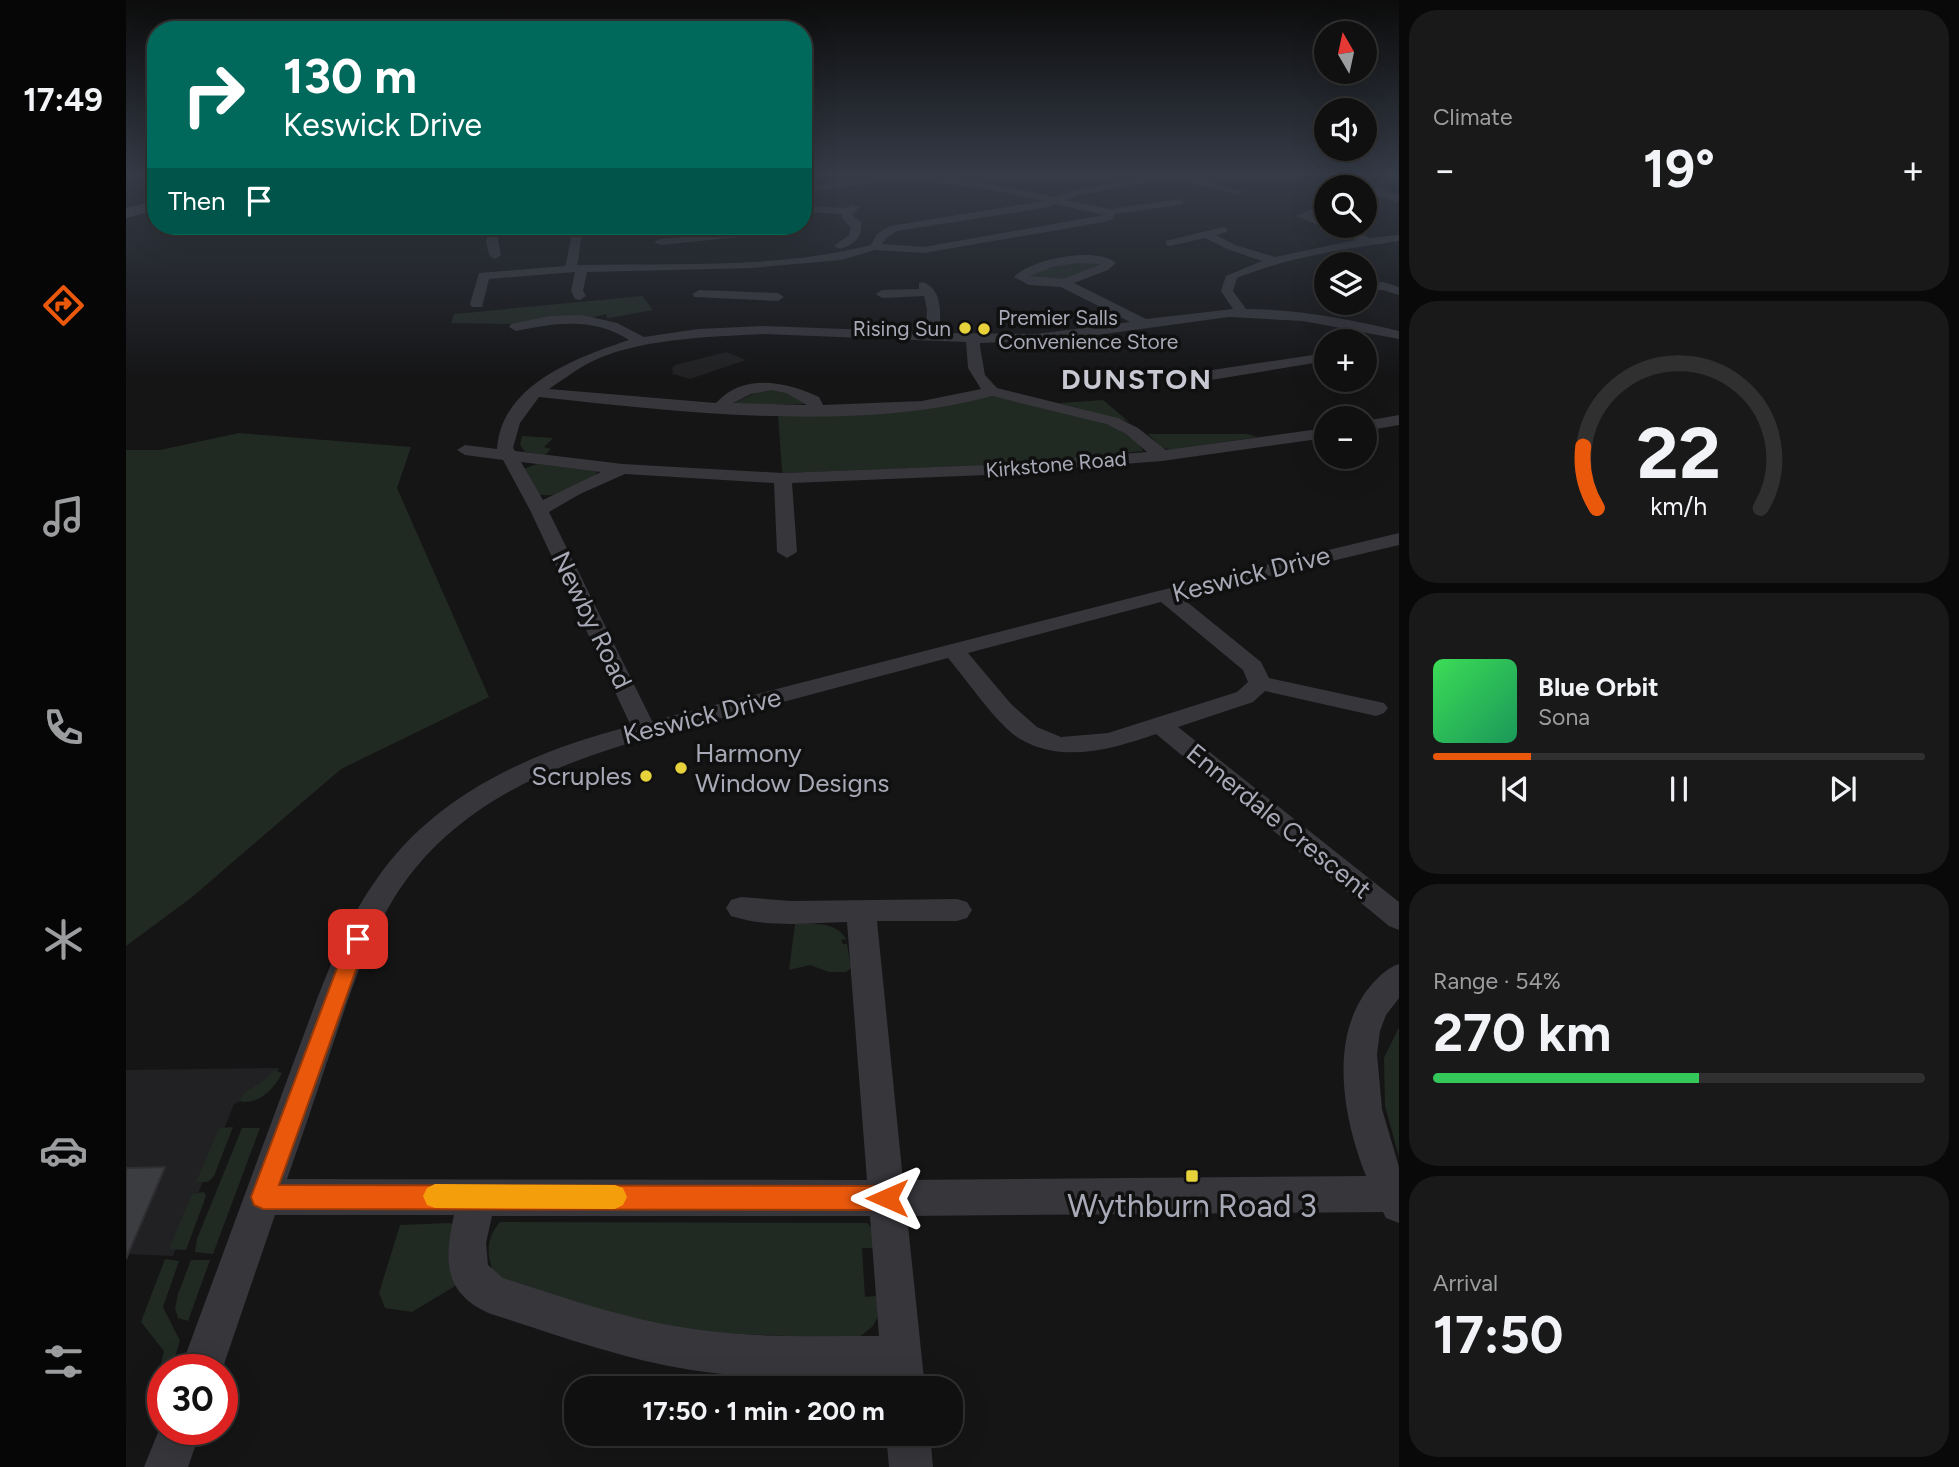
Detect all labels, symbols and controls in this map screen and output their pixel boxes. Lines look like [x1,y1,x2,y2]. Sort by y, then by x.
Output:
north arrow [1314,21,1377,84]
map controls [1314,21,1377,469]
text: 130 m [283,46,417,105]
icon: right [168,49,259,140]
text: 17:49 [23,81,103,119]
button: sound [1314,98,1377,161]
text: Climate [1433,103,1512,131]
text: Keswick Drive [283,106,482,144]
text: 19° [1643,138,1715,200]
text: − [1433,147,1457,193]
text: + [1901,147,1925,193]
button: search [1314,175,1377,238]
icon: arrive [240,182,278,220]
text: Then [168,185,226,217]
button: layers [1314,252,1377,315]
icon: directions [39,281,88,330]
place label: Premier Salls Convenience Store [998,305,1178,354]
place label: Rising Sun [853,316,951,341]
marker: Rising Sun [957,320,973,336]
marker: Premier Salls Convenience Store [976,321,992,337]
button: + [1314,329,1377,392]
district label: DUNSTON [1061,362,1213,396]
button: − [1314,406,1377,469]
text: 22 [1637,410,1721,497]
street label: Kirkstone Road [984,445,1128,483]
text: km/h [1650,491,1708,521]
icon: music [39,492,88,541]
street label: Keswick Drive [1169,539,1333,609]
street label: Newby Road [545,546,639,694]
text: Blue Orbit [1538,671,1659,703]
street label: Keswick Drive [620,681,784,751]
icon: phone [39,703,88,752]
text: Sona [1538,703,1590,731]
place label: Harmony Window Designs [695,737,889,799]
street label: Ennerdale Crescent [1180,737,1378,905]
place label: Scruples [531,760,632,792]
marker: Harmony Window Designs [673,760,689,776]
marker: Scruples [638,768,654,784]
icon: previous [1496,770,1534,808]
icon: pause [1660,770,1698,808]
icon: next [1824,770,1862,808]
pin [328,909,388,969]
icon: climate [39,915,88,964]
icon: arrive [339,920,377,958]
text: Range · 54% [1433,967,1561,995]
text: 270 km [1433,1002,1611,1064]
icon: car [39,1126,88,1175]
position arrow [850,1161,924,1235]
marker: Wythburn Road 3 [1184,1168,1200,1184]
place label: Wythburn Road 3 [1067,1187,1317,1225]
text: Arrival [1433,1269,1498,1297]
text: 17:50 [1433,1304,1563,1366]
icon: filters [39,1337,88,1386]
speed limit sign: 30 [147,1354,238,1445]
text: 17:50 · 1 min · 200 m [642,1395,885,1427]

